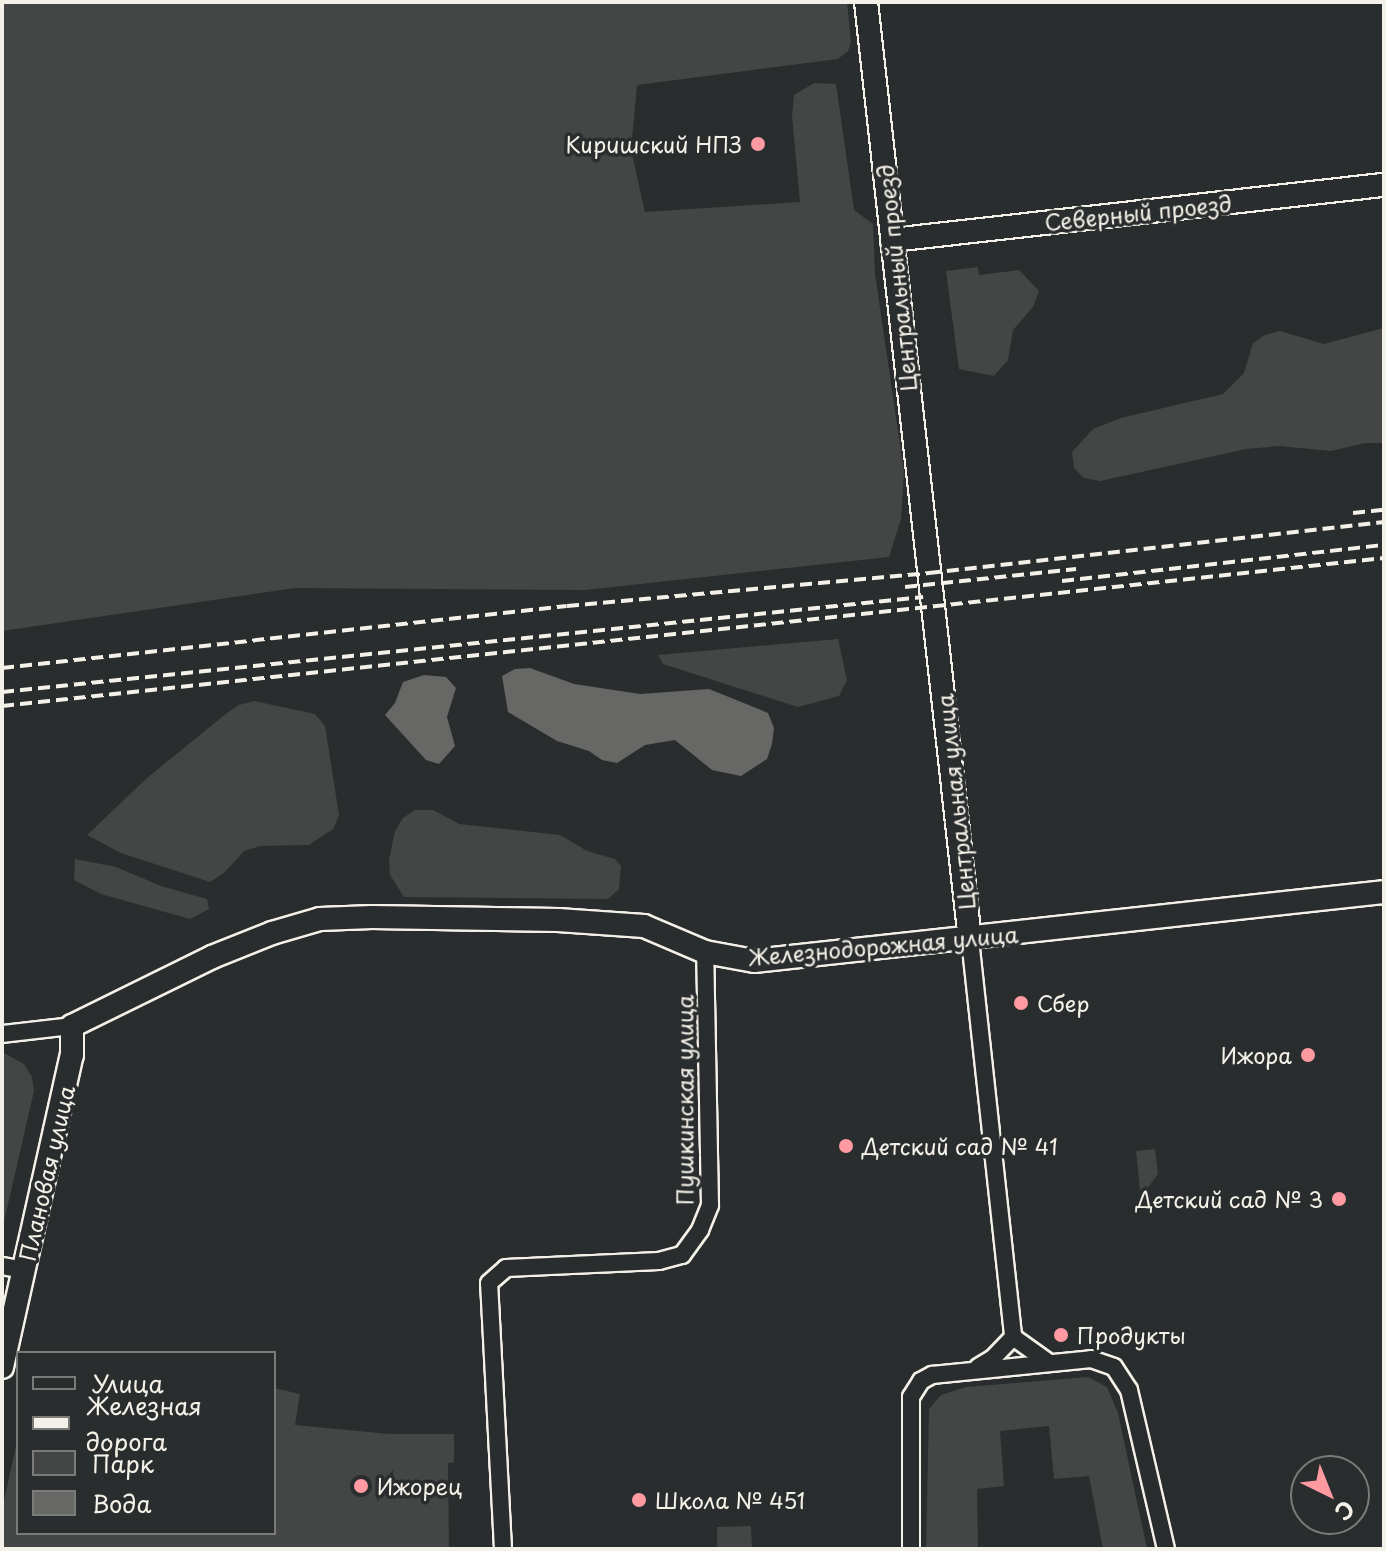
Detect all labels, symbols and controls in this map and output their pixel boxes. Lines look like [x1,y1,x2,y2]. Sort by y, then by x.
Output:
place label: Киришский НПЗ [564,131,742,157]
marker: Киришский НПЗ [749,135,767,153]
street label: Центральный проезд [871,163,921,393]
street label: Северный проезд [1043,189,1233,235]
street label: Центральная улица [931,693,979,911]
street label: Железнодорожная улица [746,920,1020,970]
place label: Сбер [1037,990,1089,1016]
street label: Пушкинская улица [671,994,697,1206]
marker: Сбер [1012,994,1030,1012]
place label: Ижора [1221,1042,1292,1068]
marker: Ижора [1299,1046,1317,1064]
street label: Плановая улица [13,1083,79,1263]
place label: Детский сад № 41 [862,1133,1059,1159]
marker: Детский сад № 41 [837,1137,855,1155]
place label: Детский сад № 3 [1134,1186,1323,1212]
marker: Детский сад № 3 [1330,1190,1348,1208]
place label: Продукты [1077,1322,1186,1348]
marker: Продукты [1052,1326,1070,1344]
legend [16,1351,276,1535]
text: Улица [92,1365,164,1401]
text: Железная дорога [86,1387,202,1459]
text: Парк [92,1445,154,1481]
north arrow [1290,1455,1370,1535]
place label: Ижорец [377,1473,462,1499]
marker: Ижорец [352,1477,370,1495]
text: Вода [92,1485,151,1521]
place label: Школа № 451 [655,1487,806,1513]
marker: Школа № 451 [630,1491,648,1509]
text: С [1328,1494,1363,1529]

